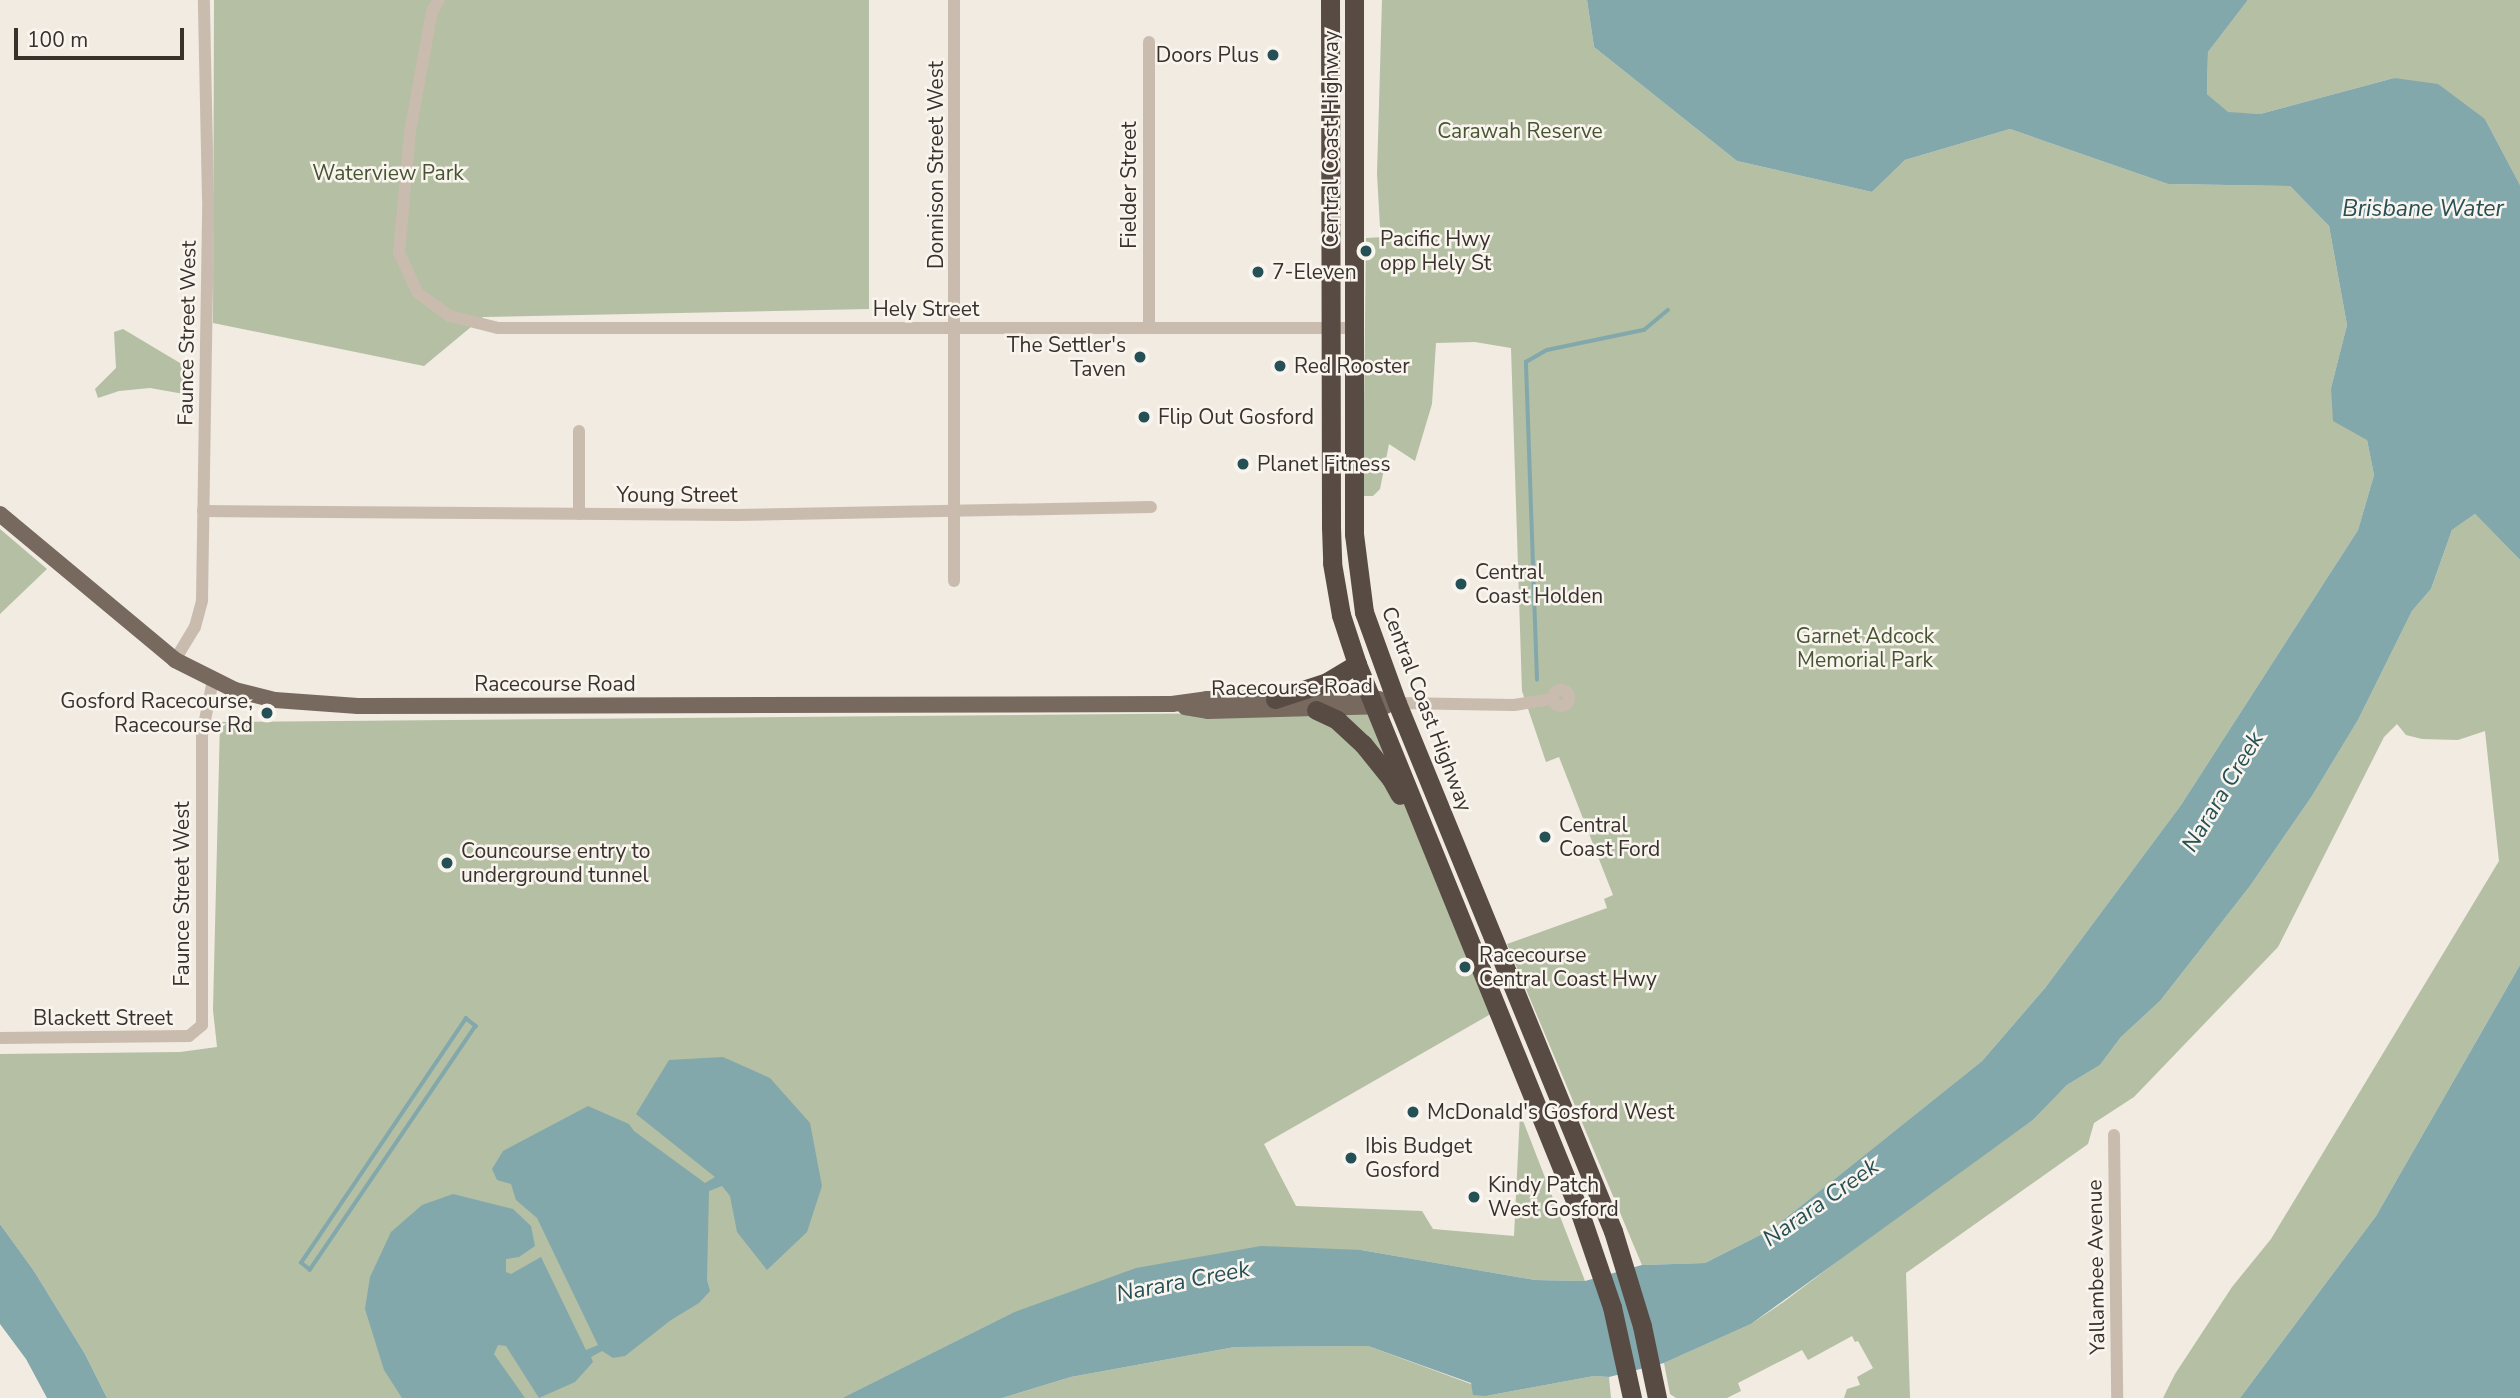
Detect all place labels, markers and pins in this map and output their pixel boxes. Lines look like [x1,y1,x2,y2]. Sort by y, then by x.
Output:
place label: Doors Plus [1156,42,1259,68]
marker: Doors Plus [1265,47,1281,63]
place label: Pacific Hwy opp Hely St [1380,226,1491,276]
marker: Pacific Hwy opp Hely St [1358,243,1374,259]
place label: 7-Eleven [1272,259,1357,285]
marker: 7-Eleven [1250,264,1266,280]
place label: The Settler's Taven [1007,332,1126,382]
marker: The Settler's Taven [1132,349,1148,365]
place label: Red Rooster [1294,353,1410,379]
marker: Red Rooster [1272,358,1288,374]
place label: Flip Out Gosford [1158,404,1314,430]
marker: Flip Out Gosford [1136,409,1152,425]
place label: Planet Fitness [1257,451,1391,477]
marker: Planet Fitness [1235,456,1251,472]
place label: Central Coast Holden [1475,559,1603,609]
marker: Central Coast Holden [1453,576,1469,592]
place label: Gosford Racecourse, Racecourse Rd [60,688,253,738]
marker: Gosford Racecourse, Racecourse Rd [259,705,275,721]
place label: Central Coast Ford [1559,812,1660,862]
marker: Central Coast Ford [1537,829,1553,845]
place label: Councourse entry to underground tunnel [461,838,651,888]
marker: Councourse entry to underground tunnel [439,855,455,871]
place label: Racecourse Central Coast Hwy [1479,942,1657,992]
marker: Racecourse Central Coast Hwy [1457,959,1473,975]
place label: McDonald's Gosford West [1427,1099,1674,1125]
marker: McDonald's Gosford West [1405,1104,1421,1120]
place label: Ibis Budget Gosford [1365,1133,1472,1183]
marker: Ibis Budget Gosford [1343,1150,1359,1166]
place label: Kindy Patch West Gosford [1488,1172,1619,1222]
marker: Kindy Patch West Gosford [1466,1189,1482,1205]

